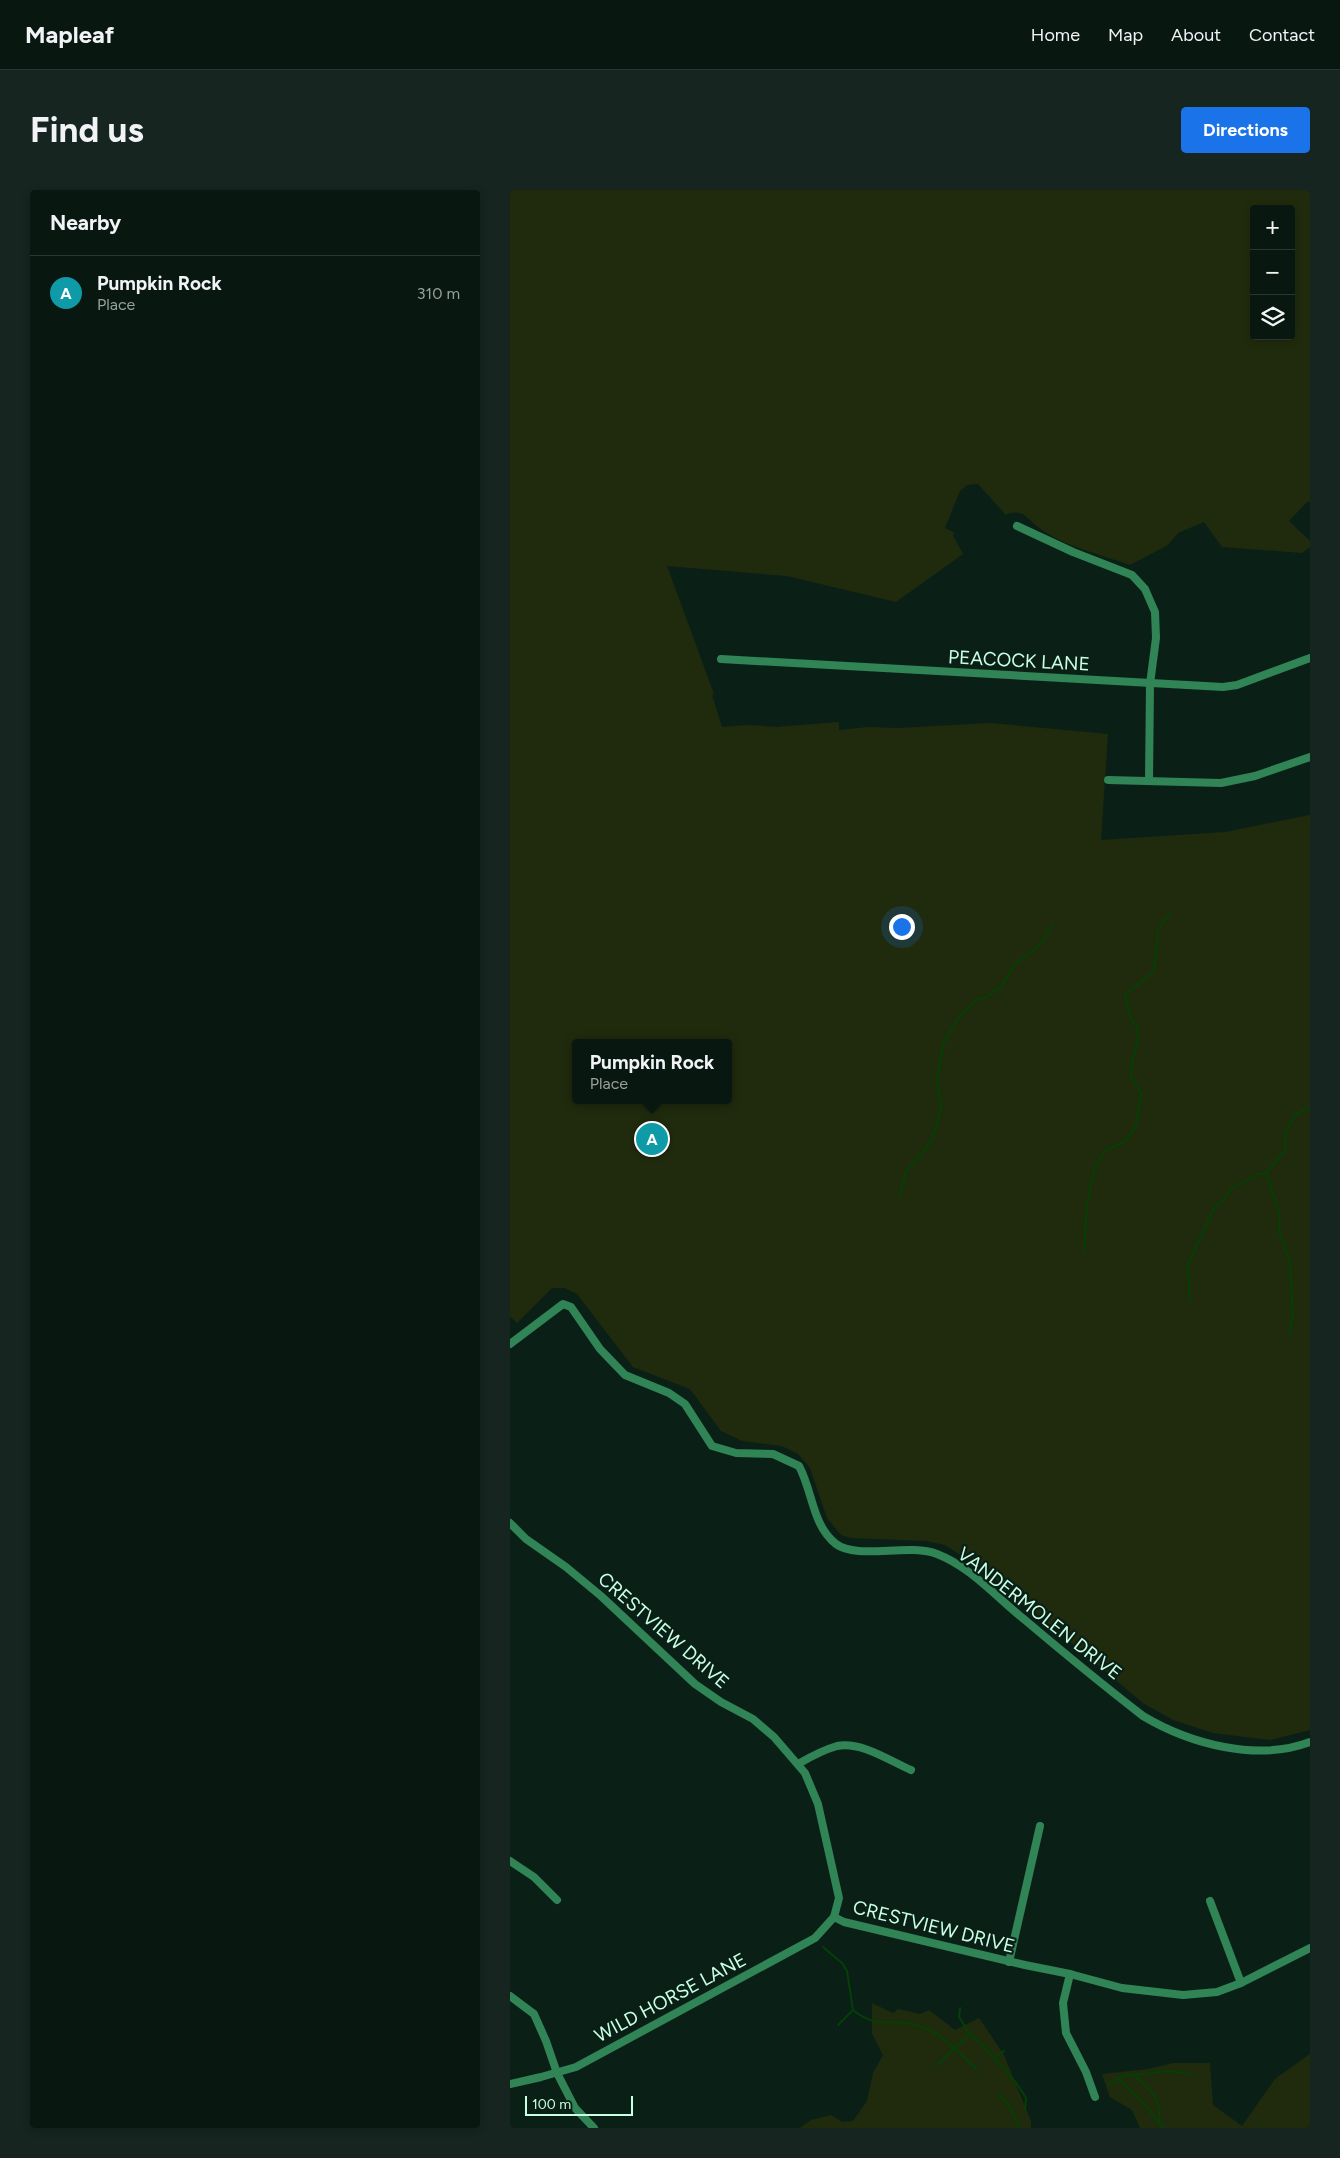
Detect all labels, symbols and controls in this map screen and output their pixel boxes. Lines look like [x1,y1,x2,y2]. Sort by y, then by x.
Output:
text: Mapleaf [25,20,114,49]
text: Home [1031,24,1080,46]
text: Map [1108,24,1143,46]
text: About [1171,24,1221,46]
text: Contact [1249,24,1315,46]
button: Directions [1181,107,1310,153]
text: Find us [30,109,144,151]
map controls [1250,205,1295,340]
button: + [1250,205,1295,250]
text: Nearby [50,210,121,235]
button: − [1250,250,1295,295]
text: Pumpkin Rock [97,272,222,295]
text: A [60,284,72,303]
text: 310 m [417,284,460,303]
text: Place [97,295,135,314]
button: layers [1250,295,1295,340]
street label: PEACOCK LANE [948,645,1090,676]
your location [889,914,915,940]
popup [572,1039,732,1104]
text: Pumpkin Rock [590,1051,714,1074]
text: Place [590,1074,628,1093]
pin: A [636,1120,668,1158]
street label: VANDERMOLEN DRIVE [953,1542,1126,1685]
street label: CRESTVIEW DRIVE [593,1567,734,1694]
street label: CRESTVIEW DRIVE [851,1895,1017,1958]
street label: WILD HORSE LANE [591,1948,750,2047]
scale bar [525,2093,632,2116]
text: 100 m [532,2096,571,2113]

